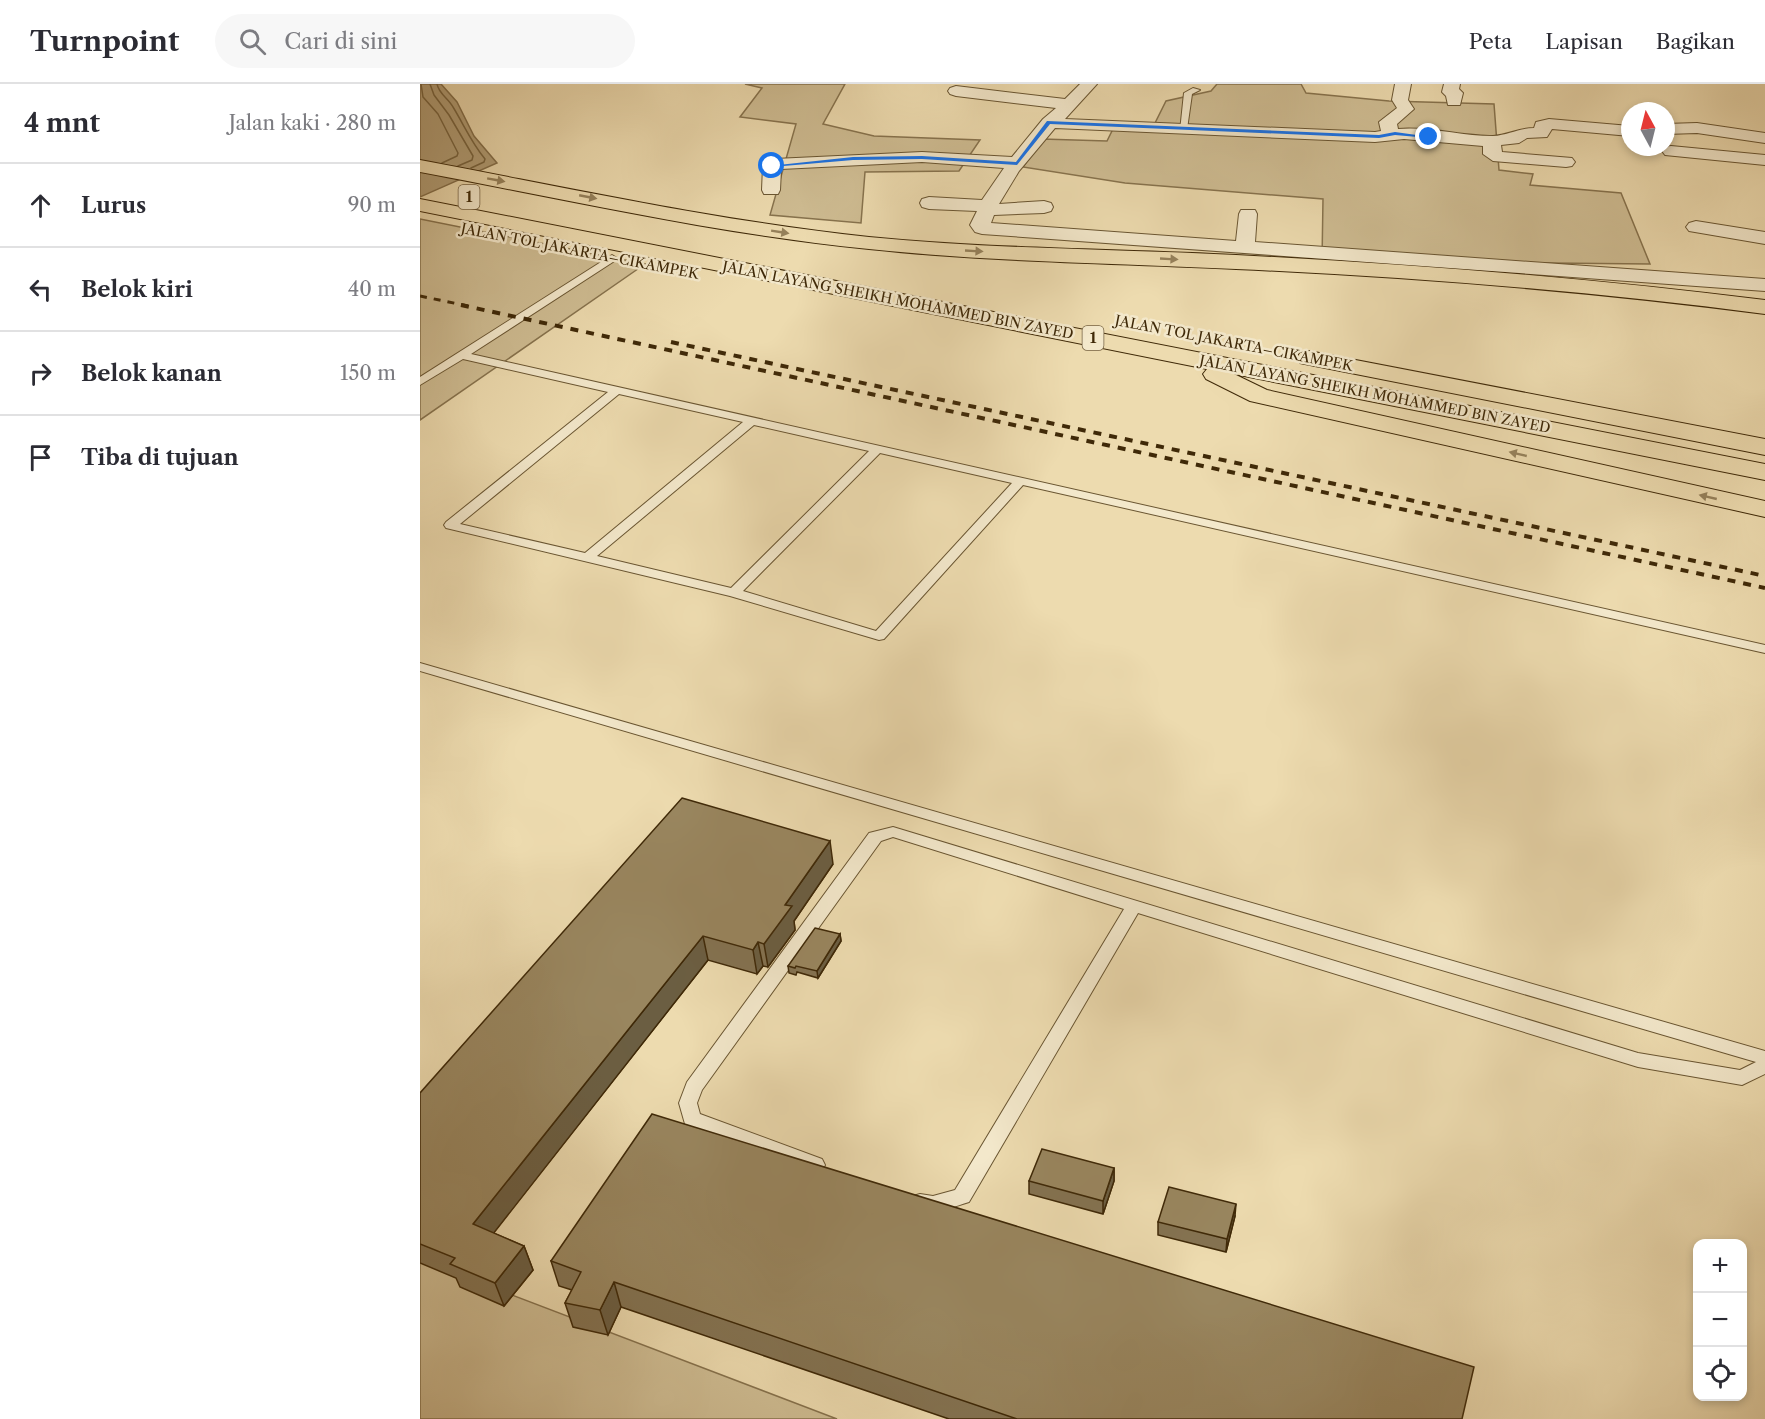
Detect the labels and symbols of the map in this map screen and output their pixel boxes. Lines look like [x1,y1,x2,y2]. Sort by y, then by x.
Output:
north arrow [1621,102,1675,156]
route end [1415,123,1441,149]
route start [758,152,784,178]
one-way arrow [487,176,506,185]
road number: 1 [458,185,480,209]
one-way arrow [579,193,598,202]
street label: JALAN TOL JAKARTA–CIKAMPEK [457,219,702,283]
one-way arrow [771,227,790,236]
one-way arrow [964,246,983,255]
one-way arrow [1159,255,1178,264]
street label: JALAN LAYANG SHEIKH MOHAMMED BIN ZAYED [719,257,1075,343]
street label: JALAN TOL JAKARTA–CIKAMPEK [1111,311,1356,375]
road number: 1 [1082,326,1104,350]
street label: JALAN LAYANG SHEIKH MOHAMMED BIN ZAYED [1196,351,1552,437]
one-way arrow [1508,449,1527,458]
one-way arrow [1698,492,1717,501]

